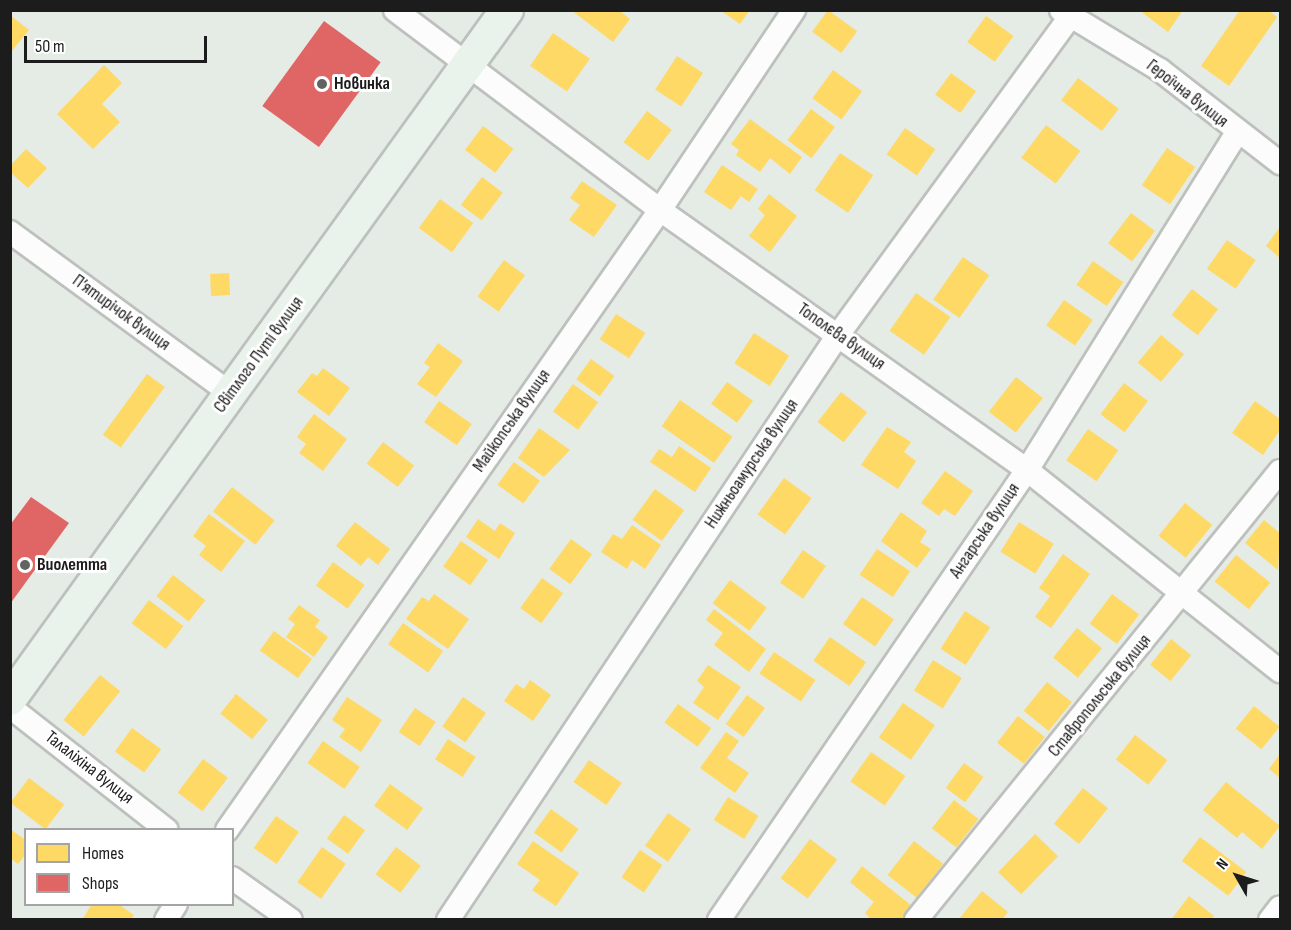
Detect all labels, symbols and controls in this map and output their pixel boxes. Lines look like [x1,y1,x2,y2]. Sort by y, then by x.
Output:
scale bar [27,24,210,62]
text: 50 m [35,36,65,57]
street label: Героїчна вулиця [1142,55,1232,133]
place label: Новинка [334,73,390,95]
marker: Новинка [315,77,329,91]
street label: П’ятирічок вулиця [68,270,174,356]
street label: Світлого Путі вулиця [210,293,308,417]
street label: Тополєва вулиця [793,299,889,375]
street label: Майкопська вулиця [469,365,555,477]
street label: Нижньоамурська вулиця [701,395,803,533]
street label: Ангарська вулиця [945,479,1025,583]
place label: Виолетта [37,554,107,576]
marker: Виолетта [18,558,32,572]
street label: Ставропольська вулиця [1044,630,1156,762]
street label: Талаліхіна вулиця [40,727,138,809]
legend [24,828,234,906]
text: Homes [82,843,124,864]
north arrow [1207,846,1267,906]
text: N [1213,855,1233,874]
text: Shops [82,873,119,894]

